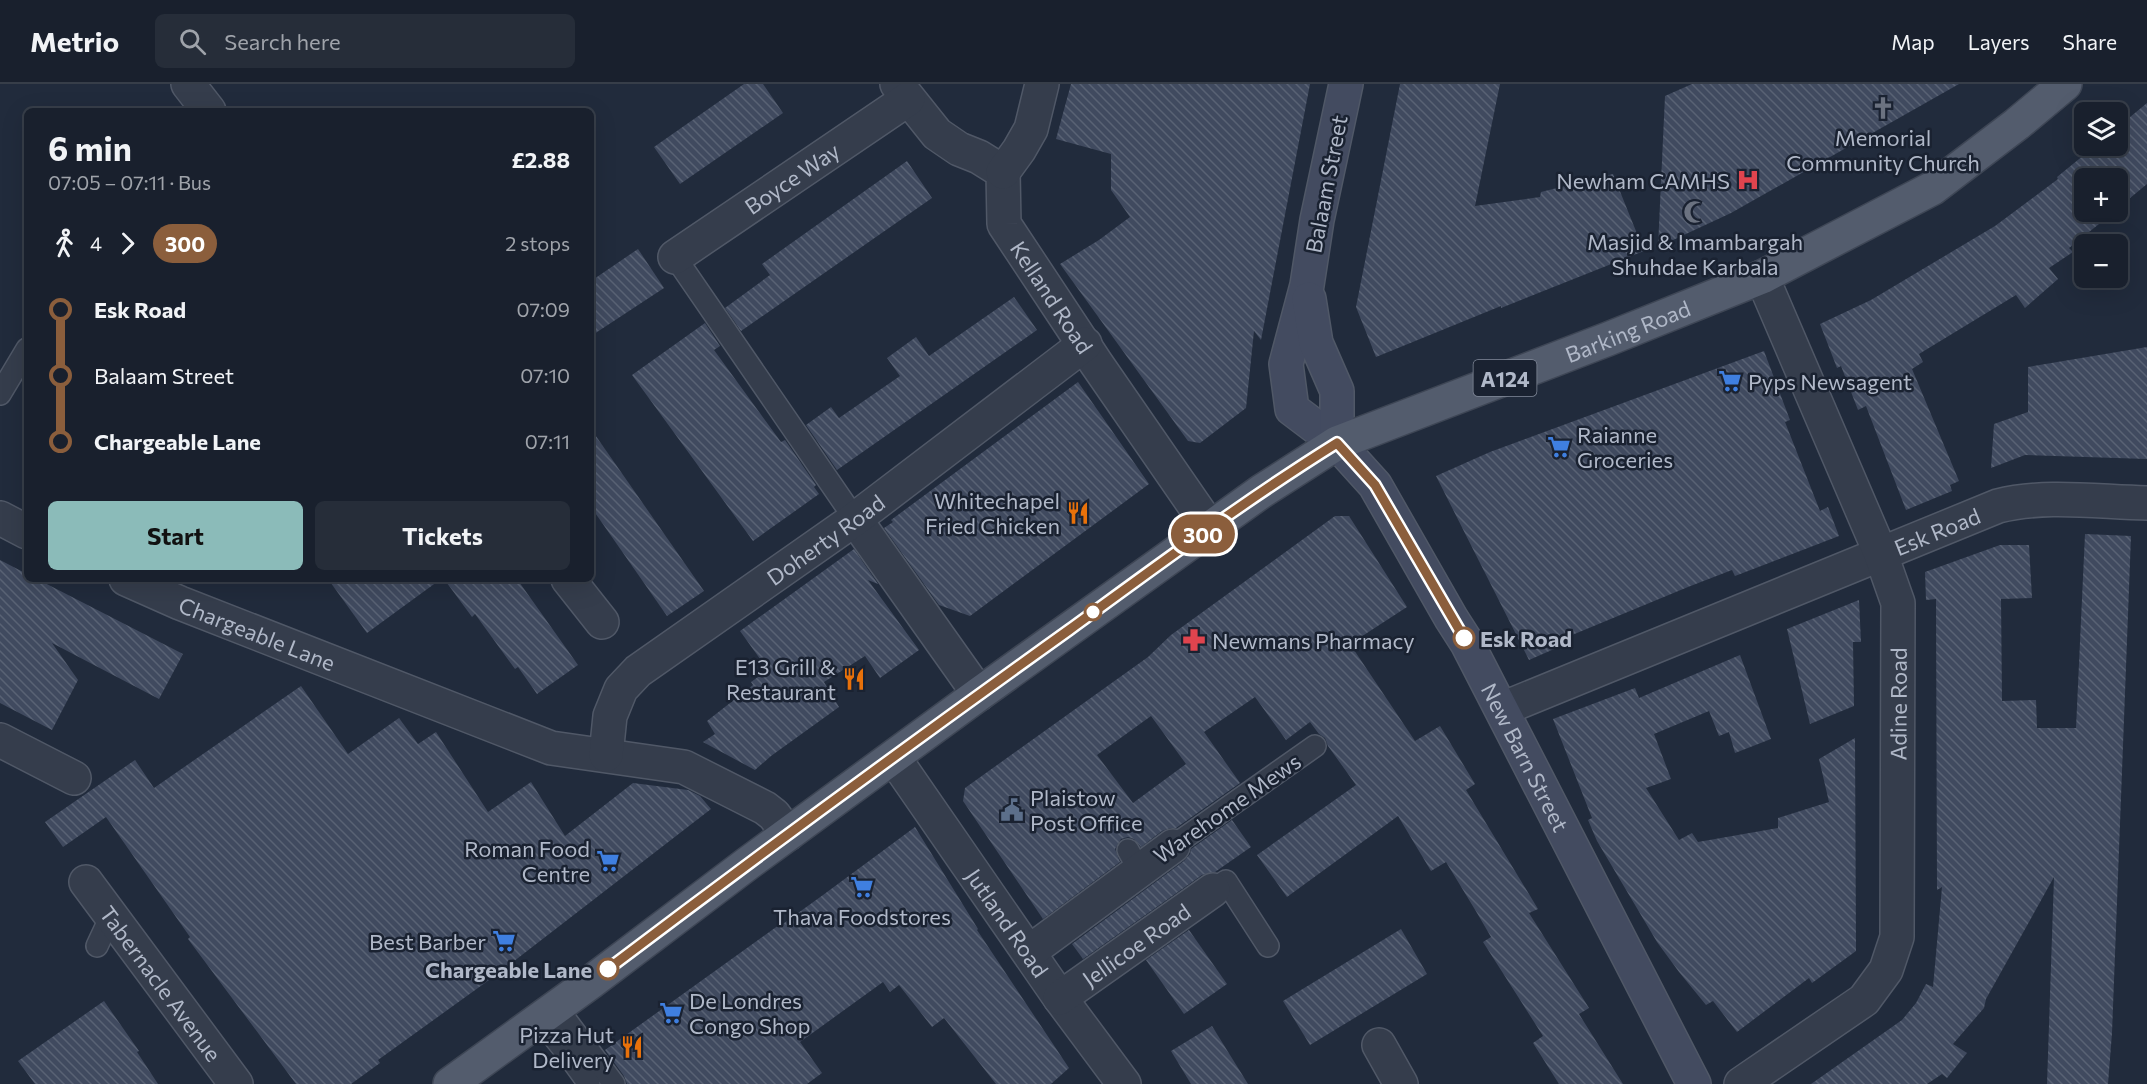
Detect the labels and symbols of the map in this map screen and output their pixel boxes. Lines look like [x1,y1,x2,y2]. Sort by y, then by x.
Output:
church icon: Memorial Community Church [1870,95,1896,121]
street label: Balaam Street [1299,113,1353,255]
place label: Memorial Community Church [1786,124,1980,176]
street label: Boyce Way [739,136,844,220]
place label: Newham CAMHS [1556,167,1730,194]
hospital icon: Newham CAMHS [1735,167,1761,193]
mosque icon: Masjid & Imambargah Shuhdae Karbala [1682,199,1708,225]
place label: Masjid & Imambargah Shuhdae Karbala [1587,228,1803,280]
street label: Kelland Road [1005,236,1099,358]
street label: Barking Road [1561,294,1694,368]
road number: A124 [1474,360,1537,396]
supermarket icon: Pyps Newsagent [1717,368,1743,394]
place label: Pyps Newsagent [1748,368,1912,395]
place label: Raianne Groceries [1577,421,1673,473]
supermarket icon: Raianne Groceries [1546,434,1572,460]
place label: Whitechapel Fried Chicken [925,487,1060,539]
street label: Doherty Road [761,488,890,590]
restaurant icon: Whitechapel Fried Chicken [1065,500,1091,526]
street label: Esk Road [1890,501,1984,561]
line badge: 300 [1168,514,1238,554]
street label: Chargeable Lane [175,590,339,676]
unlabelled marker [1084,603,1102,621]
place label: Esk Road [1480,625,1572,652]
pharmacy icon: Newmans Pharmacy [1181,627,1207,653]
place label: Newmans Pharmacy [1212,627,1415,654]
marker: Esk Road [1453,627,1475,649]
street label: Adine Road [1884,647,1911,760]
place label: E13 Grill & Restaurant [726,653,836,705]
restaurant icon: E13 Grill & Restaurant [841,666,867,692]
street label: New Barn Street [1476,678,1575,836]
street label: Warehome Mews [1148,747,1306,869]
place label: Plaistow Post Office [1030,784,1143,836]
public building icon: Plaistow Post Office [999,797,1025,823]
place label: Roman Food Centre [464,835,590,887]
supermarket icon: Roman Food Centre [595,848,621,874]
street label: Jutland Road [961,863,1055,982]
supermarket icon: Thava Foodstores [849,874,875,900]
street label: Jellicoe Road [1077,897,1195,992]
street label: Tabernacle Avenue [95,900,228,1066]
place label: Thava Foodstores [773,903,951,930]
place label: Best Barber [369,928,486,955]
supermarket icon: Best Barber [491,928,517,954]
place label: Chargeable Lane [425,956,592,983]
marker: Chargeable Lane [597,958,619,980]
place label: De Londres Congo Shop [689,987,811,1039]
supermarket icon: De Londres Congo Shop [658,1000,684,1026]
place label: Pizza Hut Delivery [519,1021,614,1073]
restaurant icon: Pizza Hut Delivery [619,1034,645,1060]

